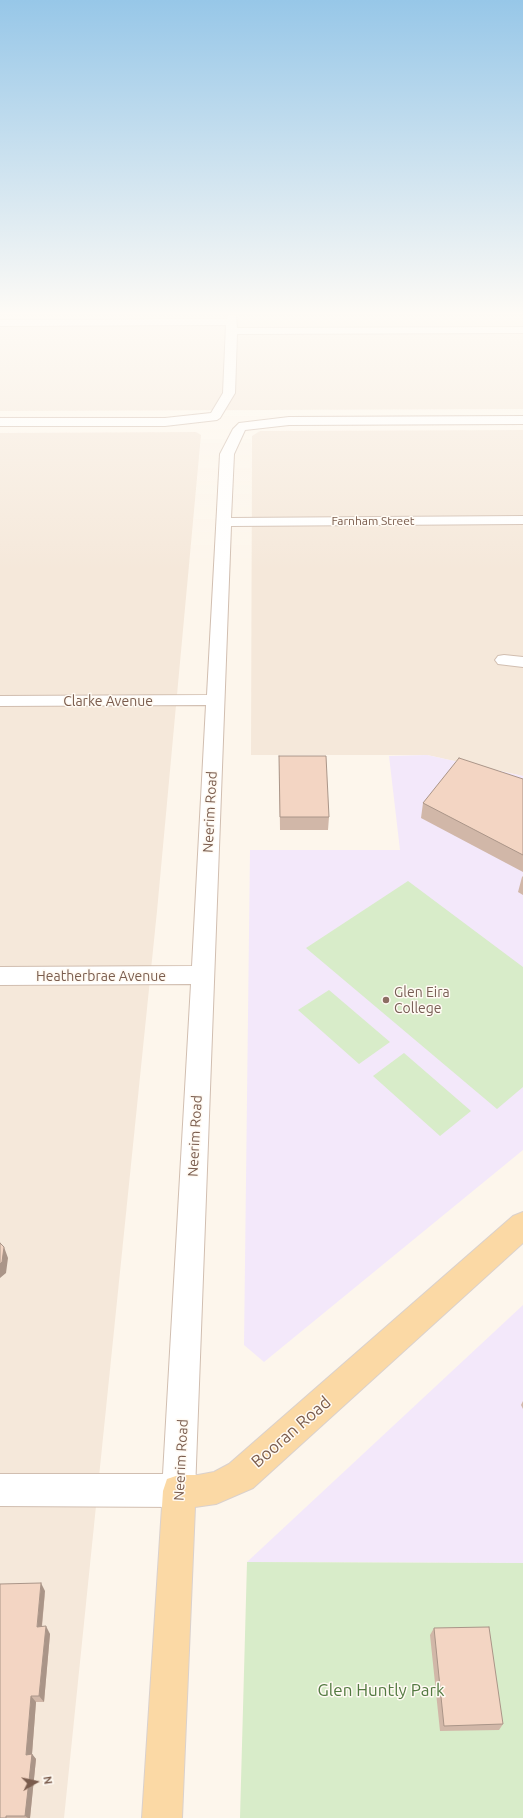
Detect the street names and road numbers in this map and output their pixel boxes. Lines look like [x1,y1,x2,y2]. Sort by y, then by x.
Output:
street label: Farnham Street [331,514,415,528]
street label: Clarke Avenue [63,693,153,709]
street label: Neerim Road [199,771,221,853]
street label: Heatherbrae Avenue [36,968,166,984]
street label: Neerim Road [184,1095,206,1177]
street label: Booran Road [247,1392,335,1472]
street label: Neerim Road [170,1419,192,1501]

